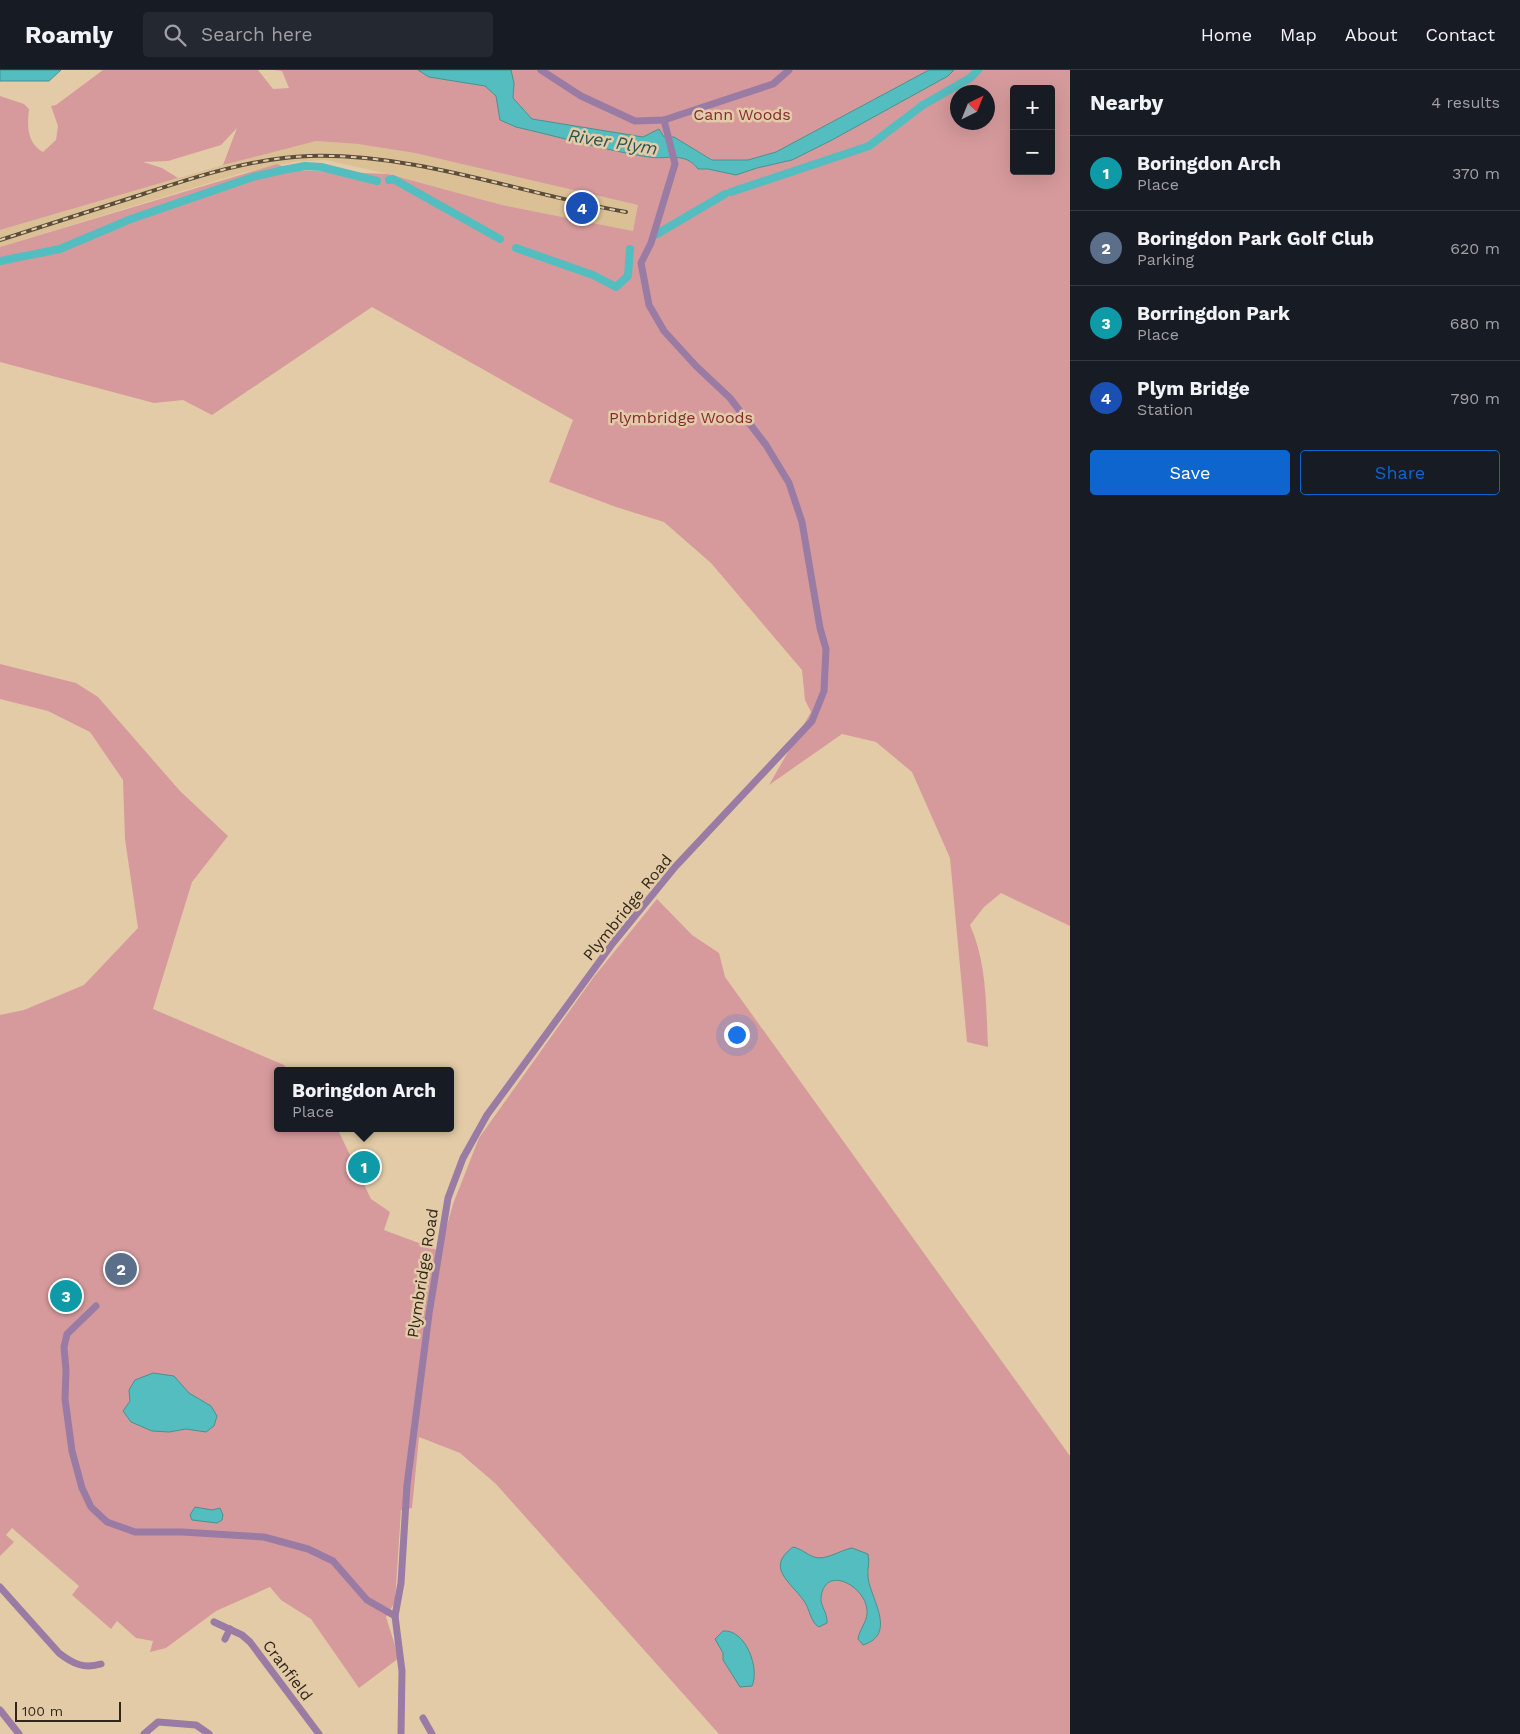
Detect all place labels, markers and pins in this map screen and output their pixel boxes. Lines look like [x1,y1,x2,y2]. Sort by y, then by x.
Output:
pin: 4 [566,189,598,227]
pin: 1 [348,1148,380,1186]
pin: 2 [105,1250,137,1288]
pin: 3 [50,1277,82,1315]

